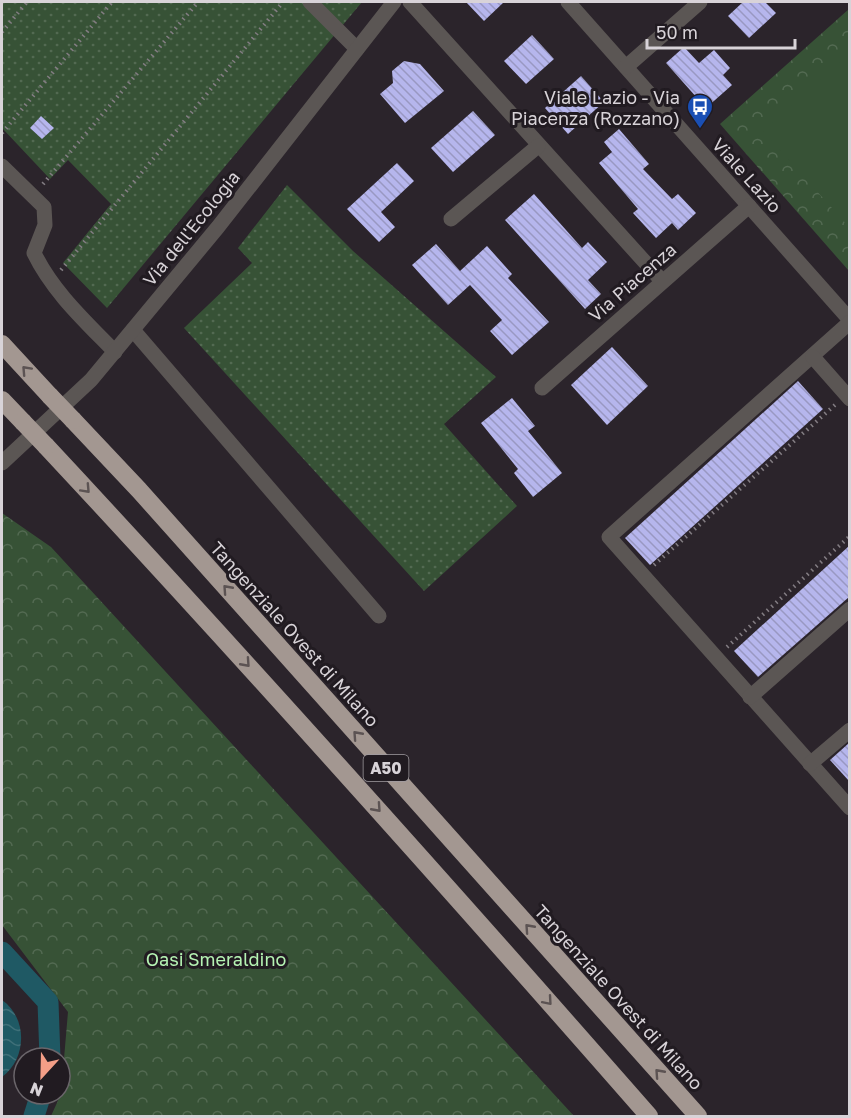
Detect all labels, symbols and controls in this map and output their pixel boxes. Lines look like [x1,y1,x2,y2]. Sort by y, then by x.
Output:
scale bar [647,12,796,50]
text: 50 m [656,21,698,43]
place label: Viale Lazio - Via Piacenza (Rozzano) [511,86,680,129]
bus stop icon: Viale Lazio - Via Piacenza (Rozzano) [685,92,715,130]
street label: Viale Lazio [708,133,786,217]
street label: Via dell'Ecologia [138,166,244,290]
street label: Via Piacenza [584,238,680,326]
one-way arrow [22,367,33,377]
one-way arrow [79,482,90,492]
street label: Tangenziale Ovest di Milano [206,537,384,731]
one-way arrow [223,586,234,596]
one-way arrow [239,656,250,667]
one-way arrow [353,731,364,742]
road number: A50 [364,755,408,781]
one-way arrow [370,801,381,812]
street label: Tangenziale Ovest di Milano [530,900,708,1094]
one-way arrow [525,924,536,935]
park label: Oasi Smeraldino [146,948,286,970]
one-way arrow [541,994,552,1005]
north arrow [12,1046,72,1106]
one-way arrow [655,1069,666,1080]
text: N [27,1078,46,1101]

